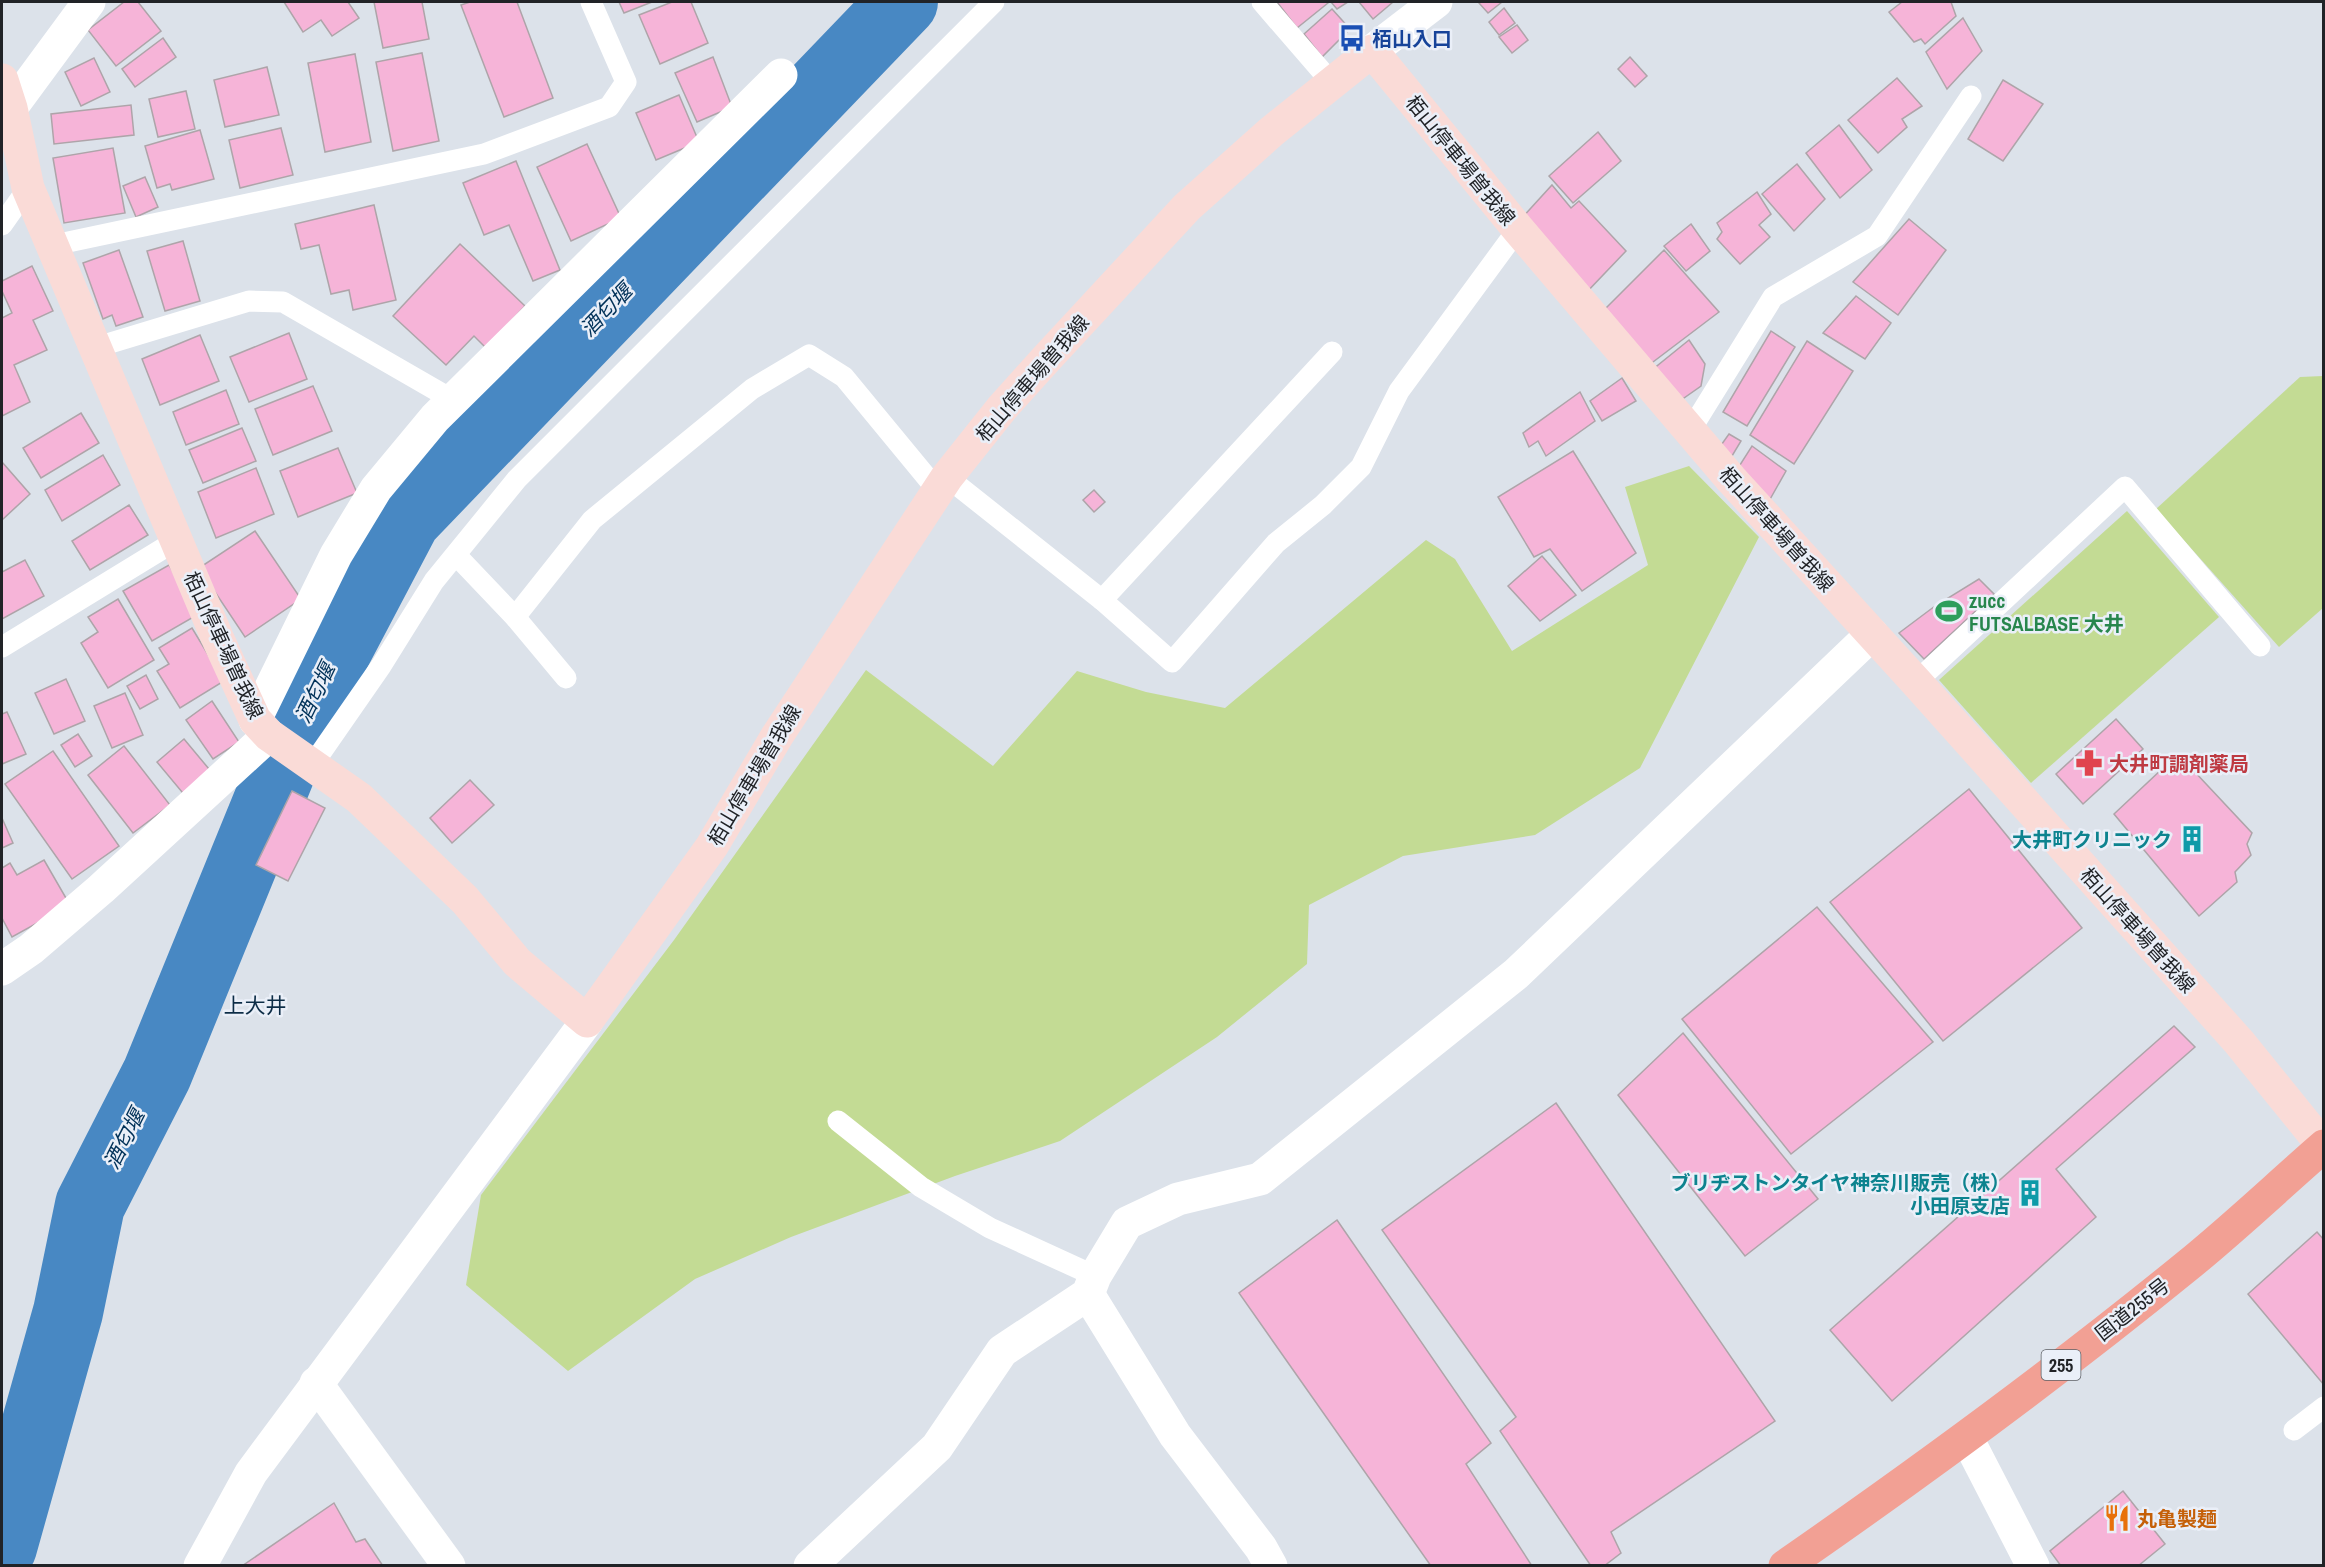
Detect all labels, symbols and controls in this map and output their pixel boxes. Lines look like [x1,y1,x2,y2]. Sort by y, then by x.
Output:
bus stop icon: 栢山入口 [1337,23,1367,53]
place label: 栢山入口 [1372,25,1452,52]
street label: 栢山停車場曽我線 [1400,89,1522,231]
water label: 酒匂堰 [574,274,641,343]
street label: 栢山停車場曽我線 [969,309,1095,447]
street label: 栢山停車場曽我線 [1713,461,1841,597]
street label: 栢山停車場曽我線 [178,567,270,723]
place label: zucc FUTSALBASE 大井 [1969,587,2124,637]
sports icon: zucc FUTSALBASE 大井 [1934,596,1964,626]
water label: 酒匂堰 [288,655,344,728]
street label: 栢山停車場曽我線 [701,699,807,851]
pharmacy icon: 大井町調剤薬局 [2074,748,2104,778]
place label: 大井町調剤薬局 [2109,750,2249,777]
building icon: 大井町クリニック [2177,824,2207,854]
place label: 大井町クリニック [2012,826,2172,853]
street label: 栢山停車場曽我線 [2074,862,2202,998]
district label: 上大井 [224,991,287,1020]
water label: 酒匂堰 [97,1101,153,1174]
place label: ブリヂストンタイヤ神奈川販売（株） 小田原支店 [1671,1169,2010,1219]
building icon: ブリヂストンタイヤ神奈川販売（株） 小田原支店 [2015,1178,2045,1208]
street label: 国道255号 [2089,1271,2175,1347]
road number: 255 [2042,1350,2080,1380]
restaurant icon: 丸亀製麺 [2102,1503,2132,1533]
place label: 丸亀製麺 [2137,1505,2217,1532]

